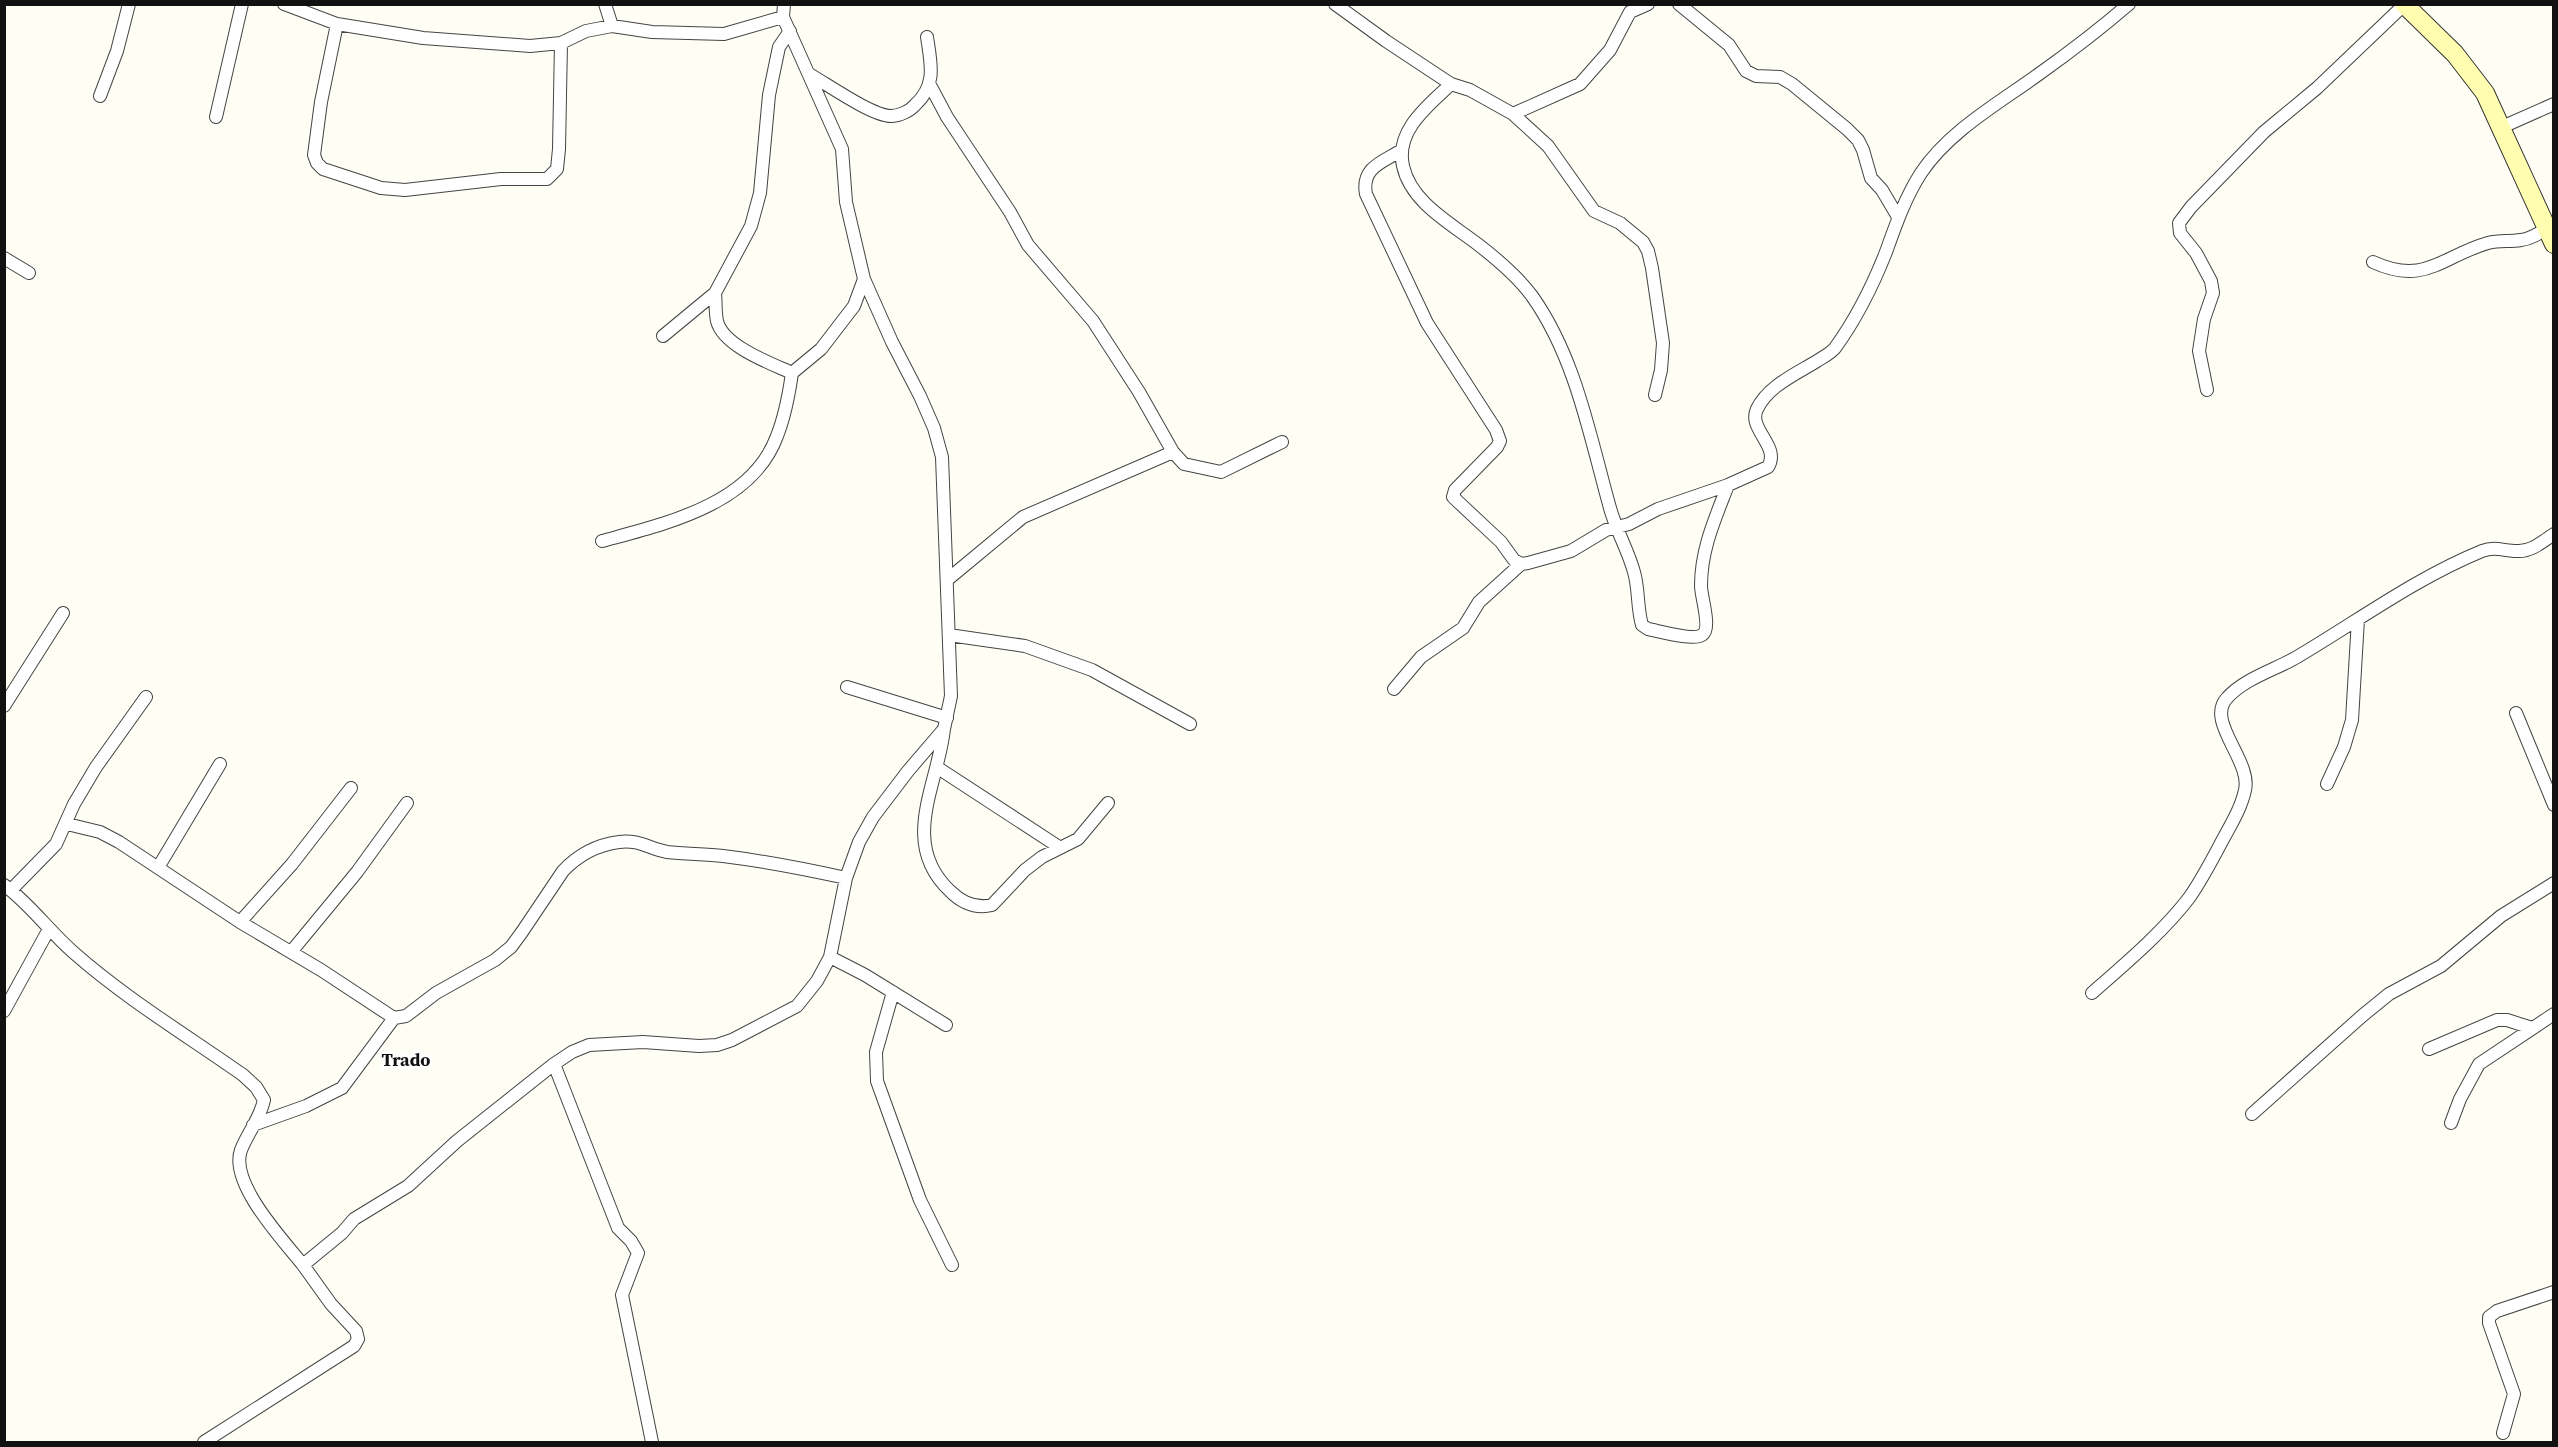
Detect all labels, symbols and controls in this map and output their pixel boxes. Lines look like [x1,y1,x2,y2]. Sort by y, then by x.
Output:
district label: Trado [381,1047,431,1072]

